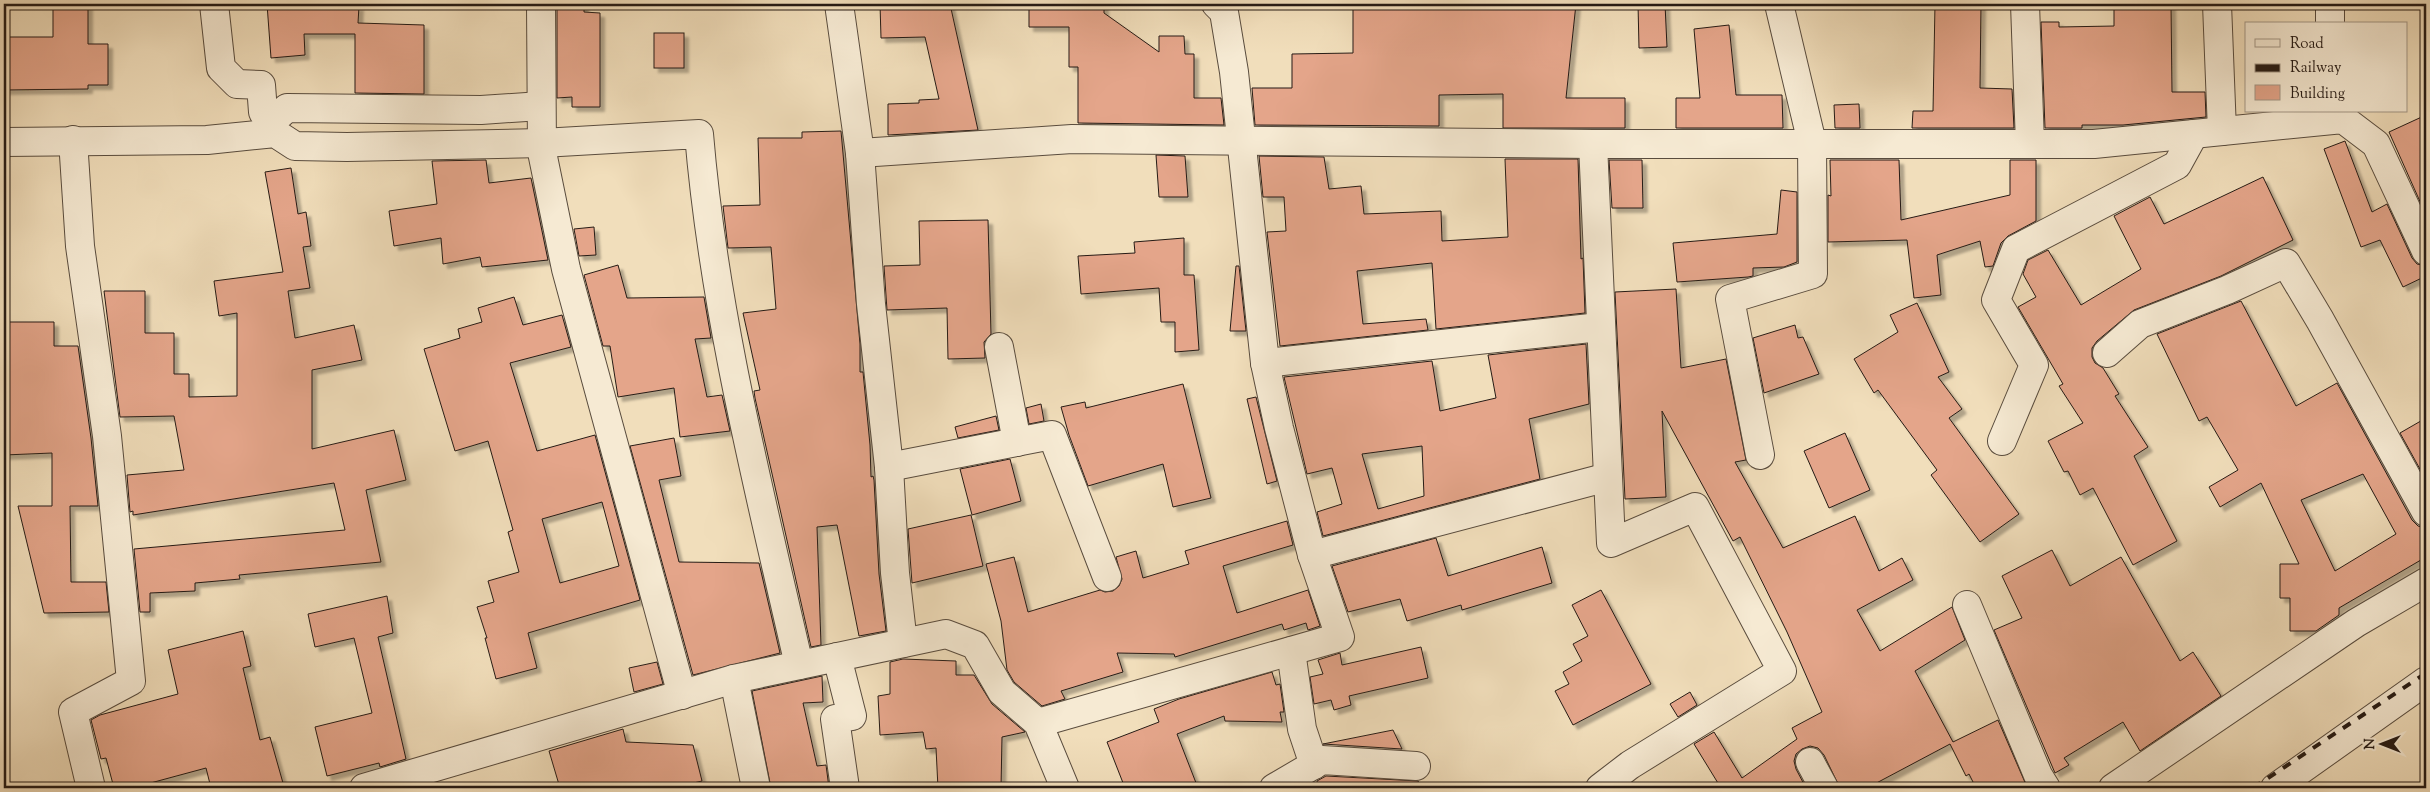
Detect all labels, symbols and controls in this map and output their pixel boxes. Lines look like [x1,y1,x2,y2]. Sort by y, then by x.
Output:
legend [2245,22,2408,112]
text: Road [2290,34,2324,55]
text: Railway [2290,58,2342,79]
text: Building [2290,84,2345,105]
north arrow [2358,720,2408,770]
text: N [2361,738,2381,750]

